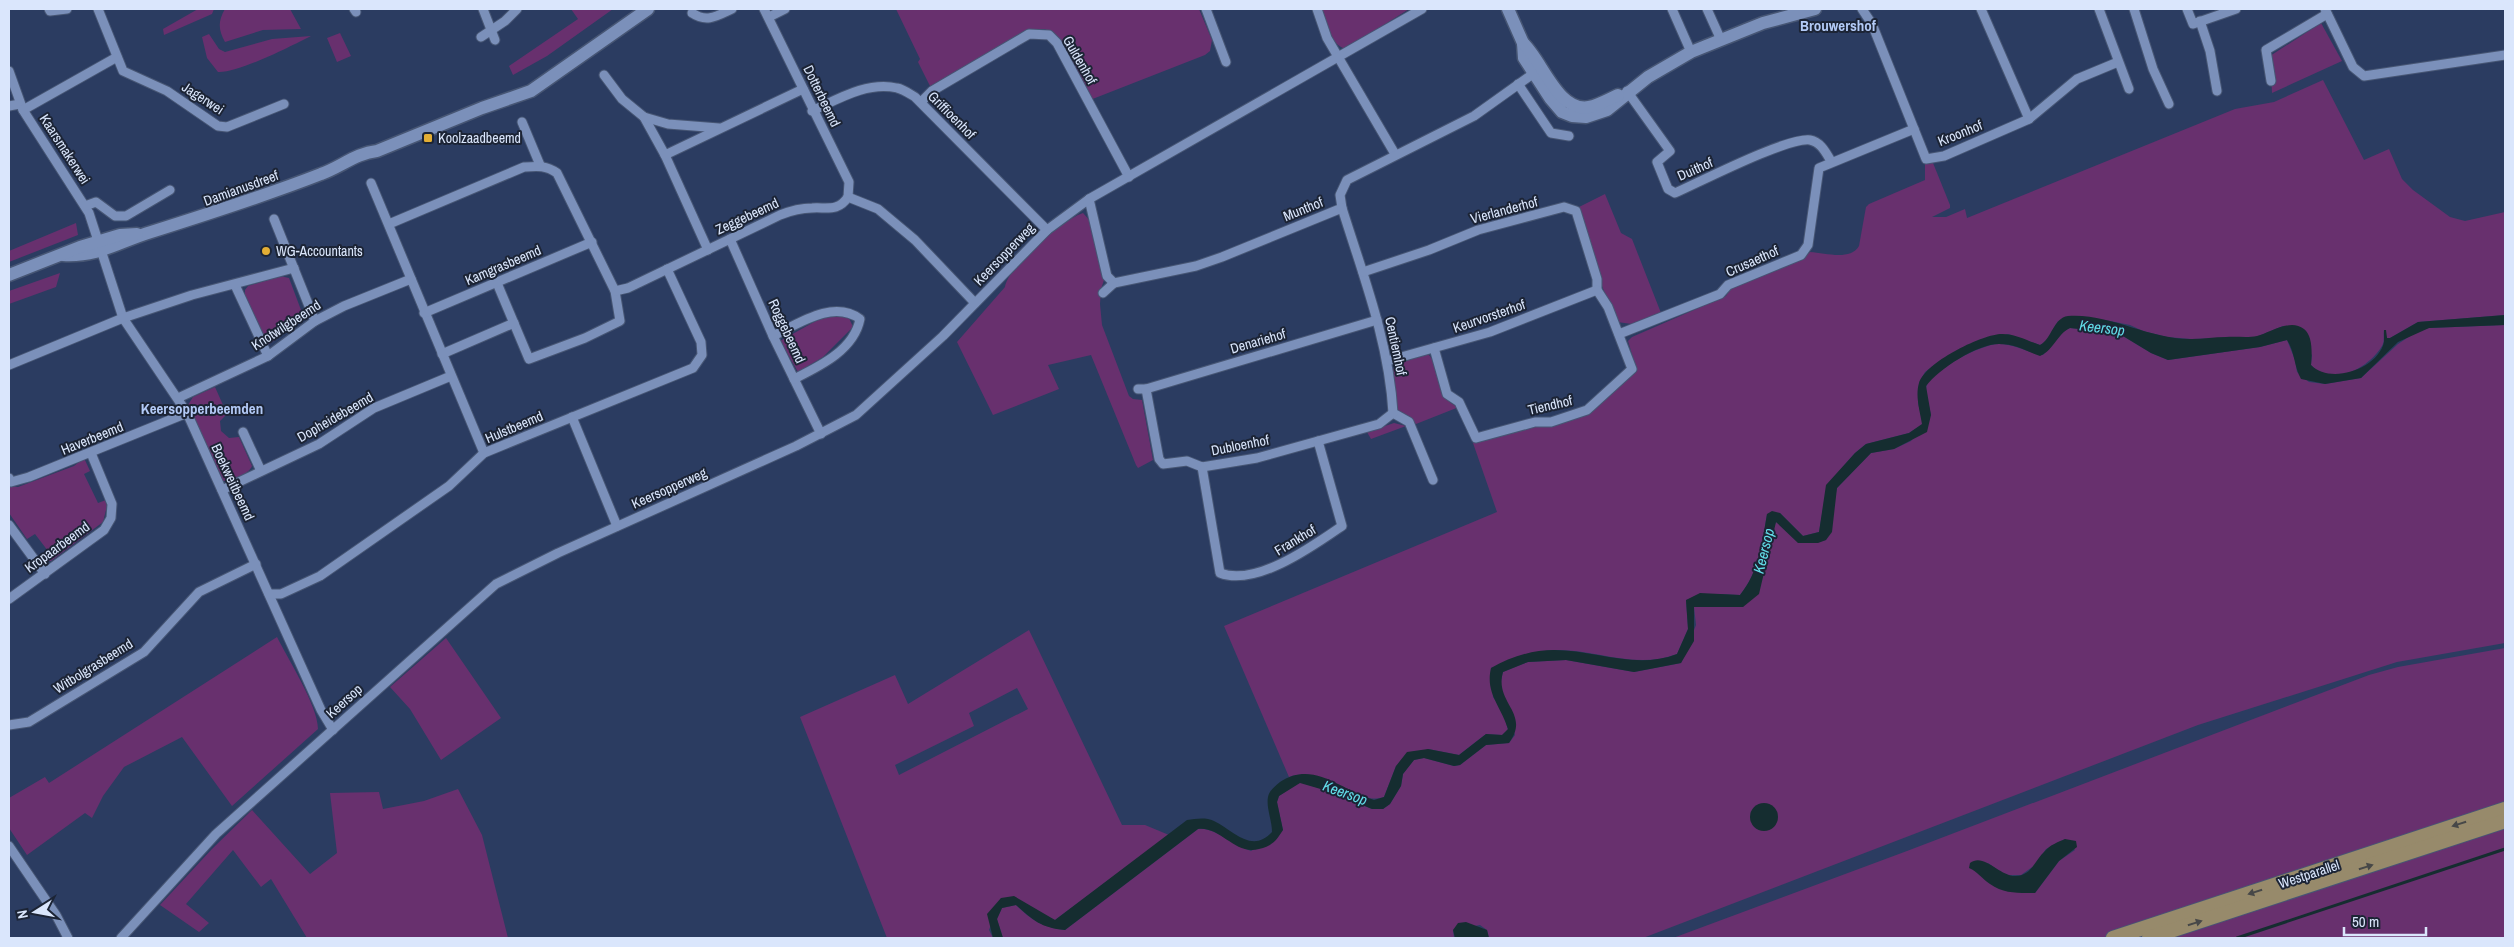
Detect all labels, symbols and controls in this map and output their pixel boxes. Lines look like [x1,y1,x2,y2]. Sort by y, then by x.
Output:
district label: Brouwershof [1800,15,1877,36]
street label: Guldenhof [1059,33,1101,88]
street label: Dotterbeemd [799,62,845,130]
street label: Jagerwei [179,78,227,118]
street label: Griffioenhof [924,87,980,143]
street label: Kaarsmakerwei [36,111,94,187]
street label: Kroonhof [1935,116,1986,150]
place label: Koolzaadbeemd [438,129,521,147]
marker: Koolzaadbeemd [422,132,434,144]
street label: Duithof [1674,153,1716,185]
street label: Damianusdreef [201,166,282,210]
street label: Vierlanderhof [1468,192,1540,228]
street label: Munthof [1280,193,1326,225]
street label: Zeggebeemd [713,194,781,238]
street label: Keersopperweg [970,218,1039,289]
street label: Kamgrasbeemd [462,241,544,289]
street label: Crusaethof [1723,241,1782,281]
place label: WG-Accountants [276,242,363,260]
marker: WG-Accountants [260,245,272,257]
street label: Keurvorsterhof [1450,295,1528,337]
street label: Knotwilgbeemd [248,296,324,354]
street label: Roggebeemd [764,296,810,366]
water label: Keersop [2078,314,2126,341]
street label: Centiemhof [1381,315,1411,378]
street label: Denariehof [1228,324,1289,357]
street label: Dopheidebeemd [294,388,376,446]
street label: Tiendhof [1526,391,1575,419]
district label: Keersopperbeemden [141,398,263,419]
street label: Hulstbeemd [482,407,546,447]
street label: Haverbeemd [58,417,126,459]
street label: Dubloenhof [1209,430,1271,459]
street label: Boekweitbeemd [207,441,259,523]
street label: Keersopperweg [629,463,710,513]
street label: Kropaarbeemd [21,517,93,577]
street label: Frankhof [1271,520,1320,559]
water label: Keersop [1748,526,1779,576]
street label: Witbolgrasbeemd [50,635,136,697]
street label: Keersop [322,680,366,722]
water label: Keersop [1320,775,1370,810]
one-way arrow [2451,821,2466,829]
street label: Westparallel [2276,856,2342,892]
one-way arrow [2359,862,2374,870]
north arrow [10,887,60,937]
one-way arrow [2247,888,2262,896]
scale bar [2344,904,2426,936]
text: N [13,909,32,920]
text: 50 m [2352,911,2379,932]
one-way arrow [2188,919,2203,926]

